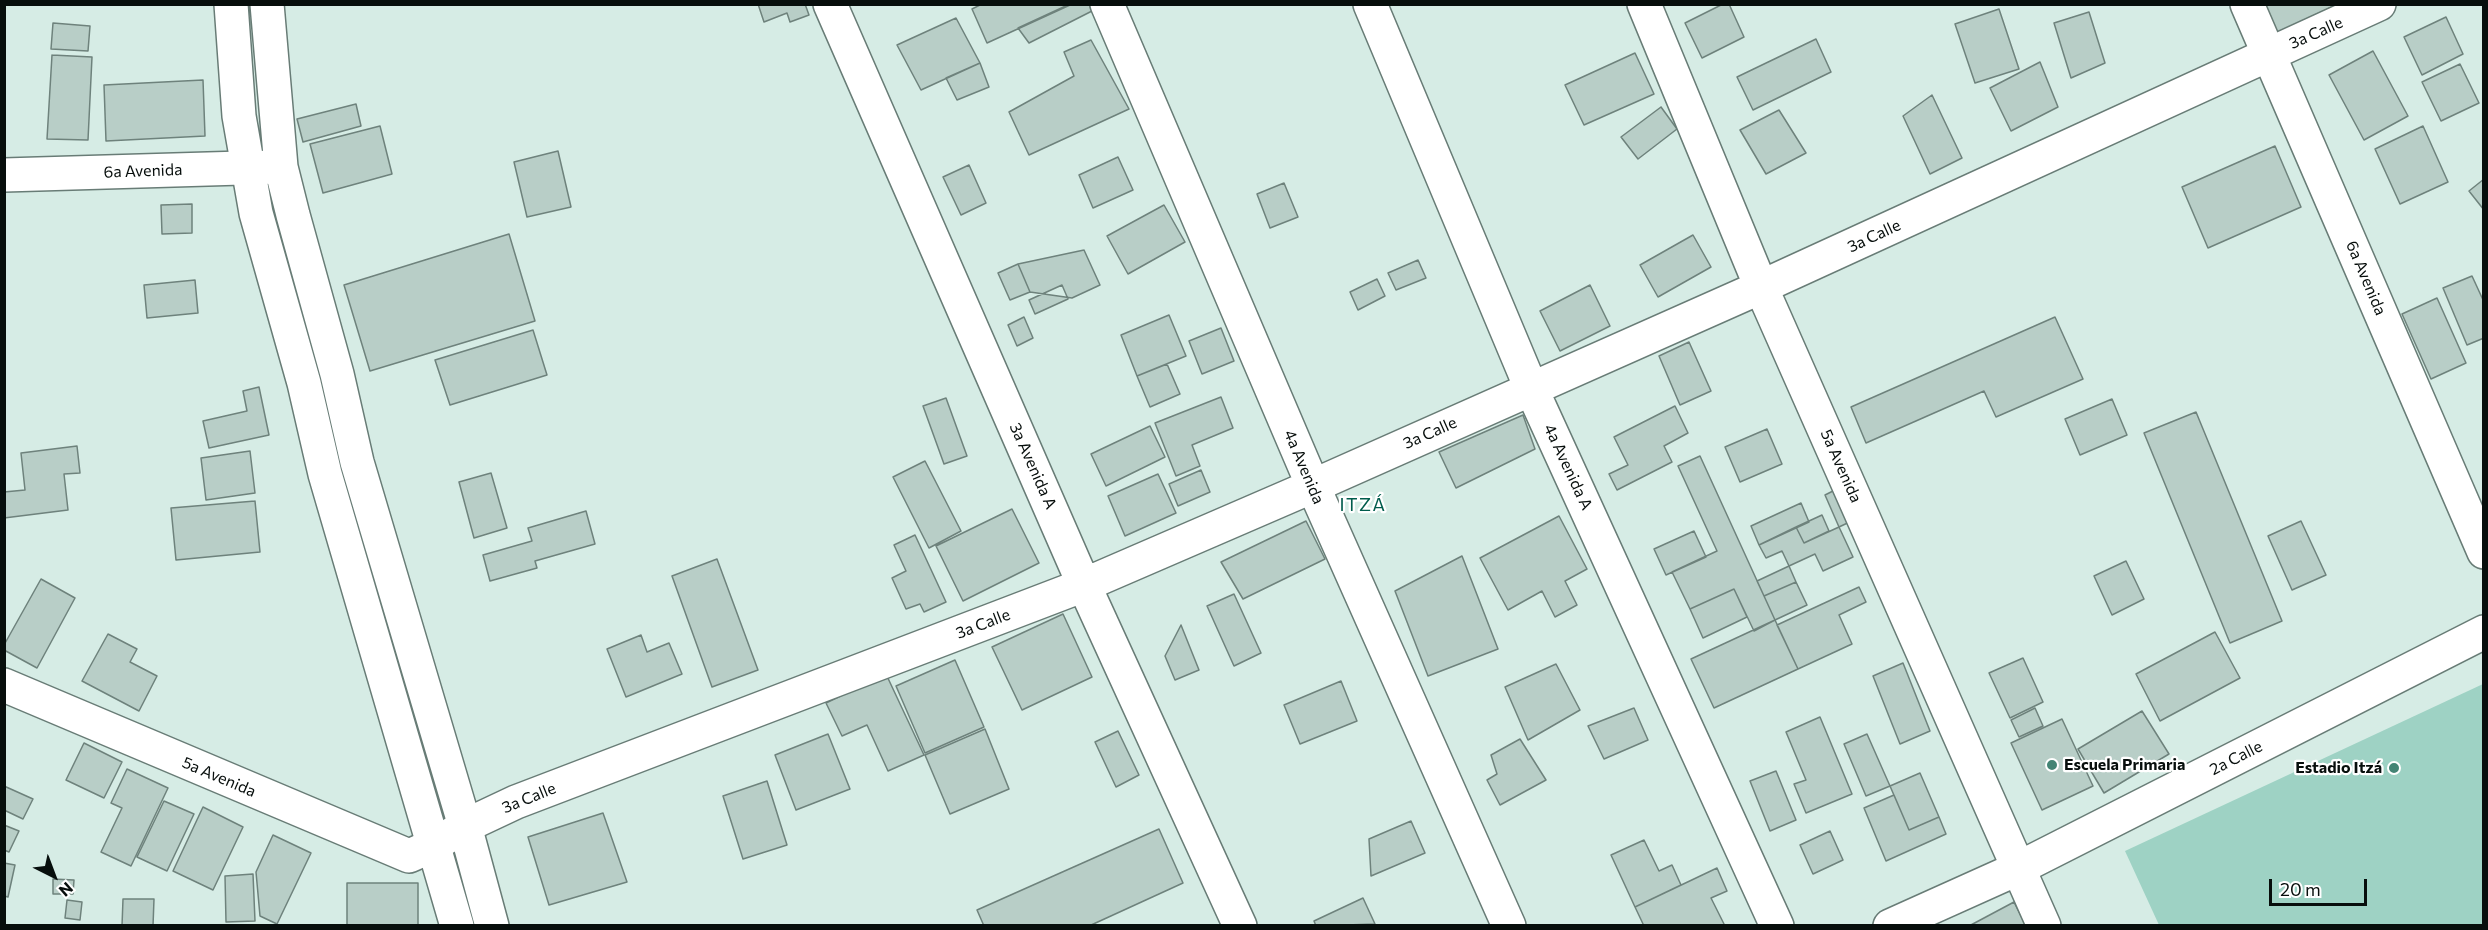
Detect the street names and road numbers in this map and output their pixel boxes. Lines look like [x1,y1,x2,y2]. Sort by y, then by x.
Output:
street label: 3a Calle [2286,13,2346,53]
street label: 6a Avenida [103,160,183,182]
street label: 3a Calle [1844,215,1904,257]
street label: 6a Avenida [2342,238,2390,318]
street label: 3a Calle [1400,413,1460,453]
street label: 3a Avenida A [1005,420,1061,512]
street label: 4a Avenida A [1540,421,1596,513]
street label: 5a Avenida [1816,426,1866,506]
street label: 4a Avenida [1280,427,1328,507]
street label: 3a Calle [953,605,1013,643]
street label: 2a Calle [2207,737,2265,779]
street label: 5a Avenida [179,753,259,801]
street label: 3a Calle [499,779,559,817]

